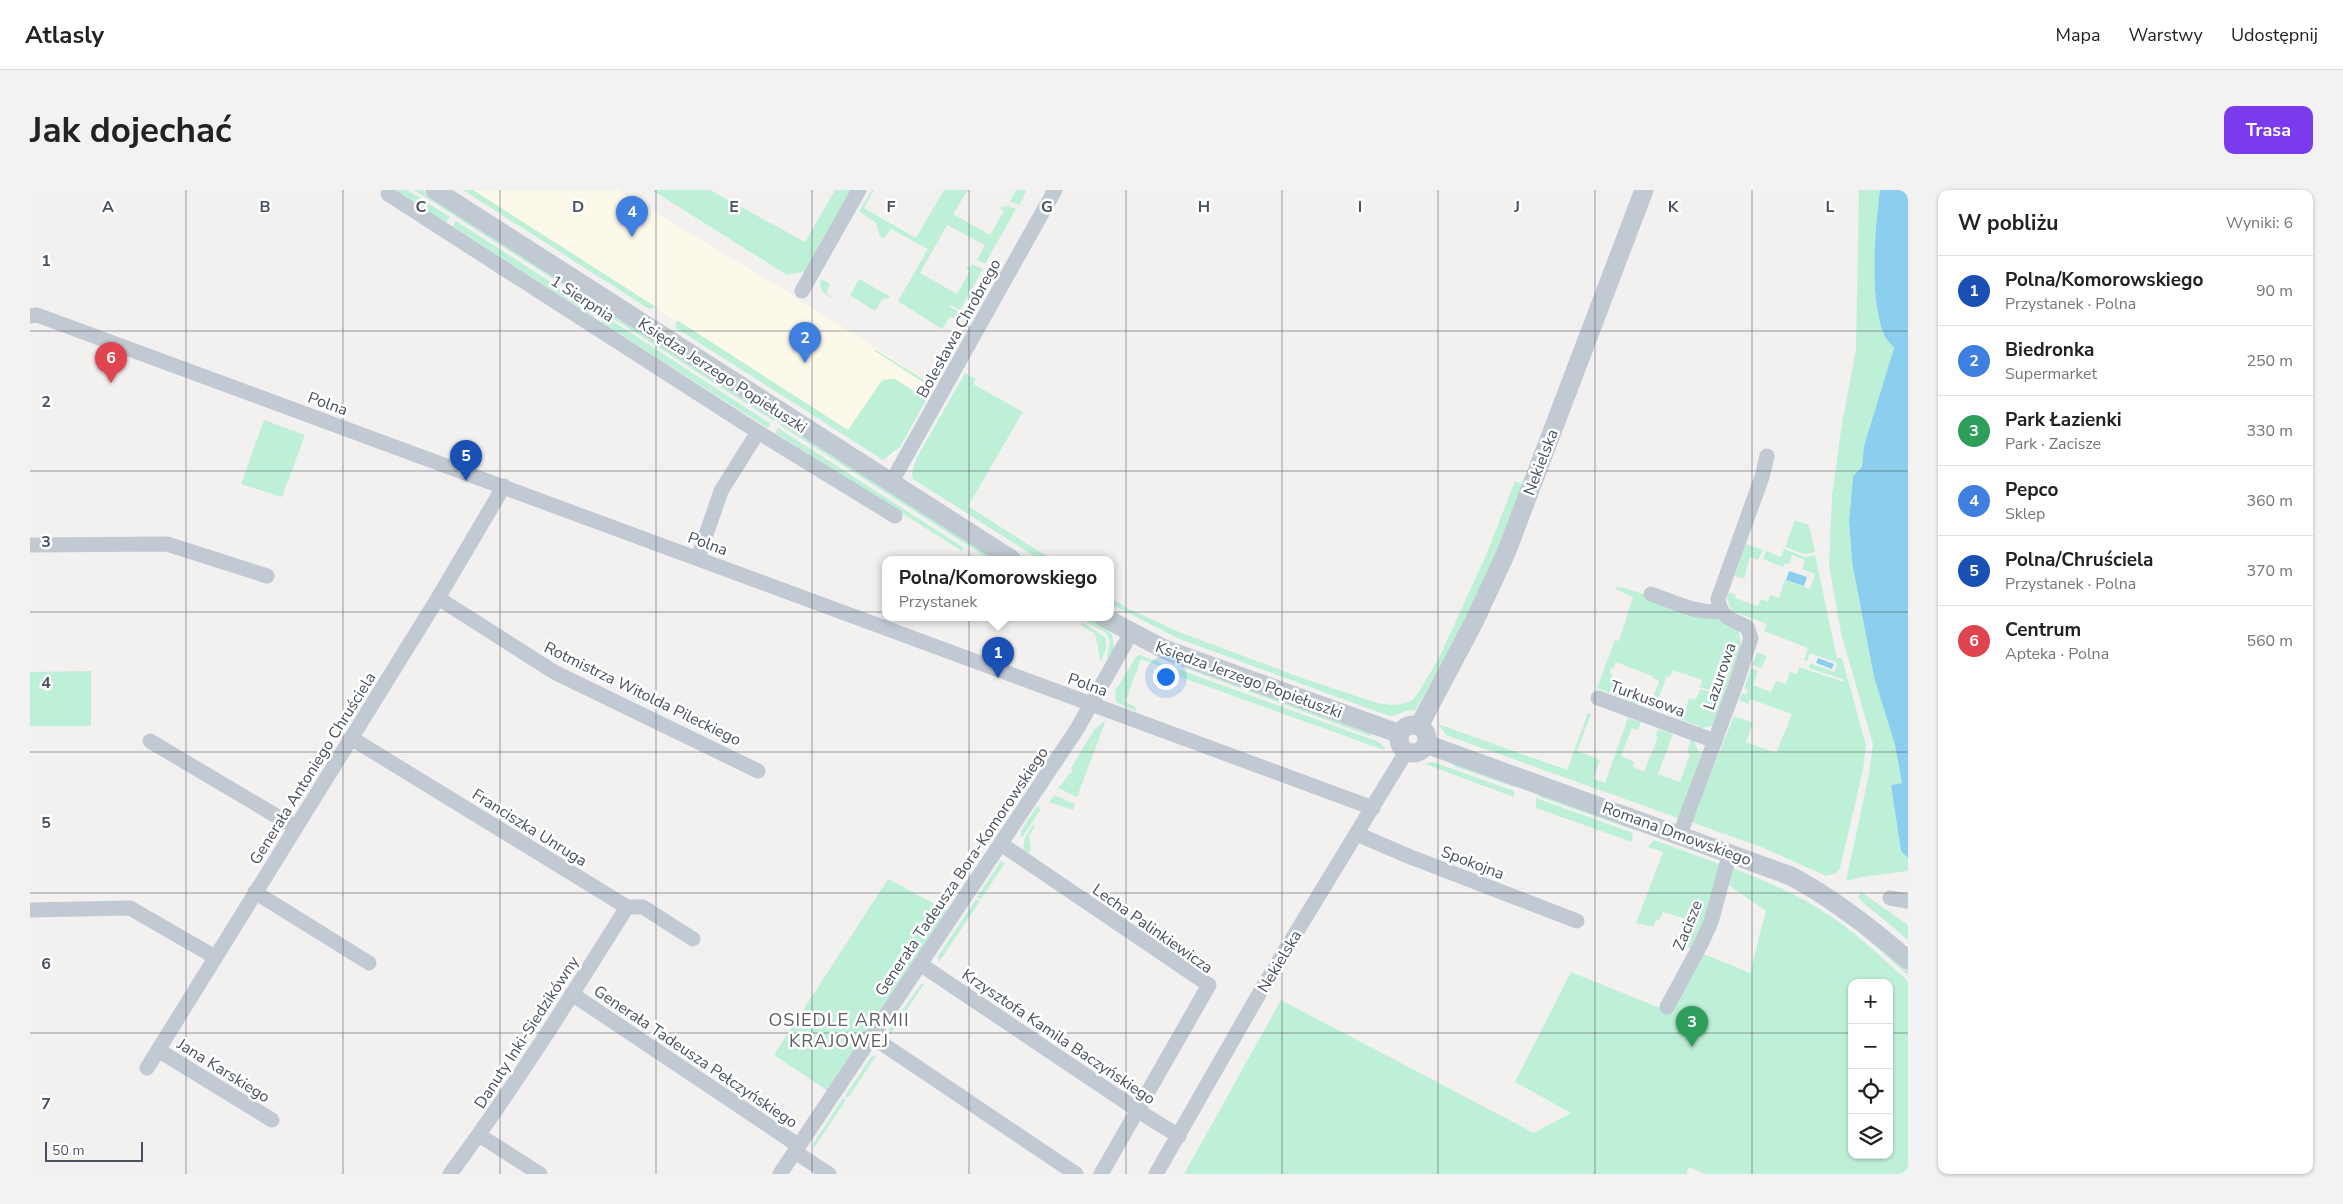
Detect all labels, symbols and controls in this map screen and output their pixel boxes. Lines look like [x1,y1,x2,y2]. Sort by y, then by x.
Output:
text: Atlasly [25,19,104,51]
text: Mapa [2056,23,2100,47]
text: Warstwy [2128,23,2203,47]
text: Udostępnij [2231,23,2318,47]
button: Trasa [2224,106,2313,154]
text: Jak dojechać [30,107,232,154]
text: A [102,196,114,218]
text: B [259,196,271,218]
text: C [416,196,427,218]
text: D [572,196,584,218]
pin: 4 [616,196,648,237]
text: E [729,196,739,218]
text: F [887,196,896,218]
text: G [1041,196,1053,218]
text: H [1198,196,1210,218]
text: I [1358,196,1362,218]
text: J [1513,196,1520,218]
text: K [1668,196,1680,218]
text: L [1826,196,1835,218]
text: W pobliżu [1958,209,2059,237]
text: Wyniki: 6 [2226,212,2293,234]
text: 1 [41,250,51,272]
street label: Bolesława Chrobrego [912,255,1006,402]
text: Polna/Komorowskiego [2005,267,2203,293]
street label: 1 Sierpnia [546,270,619,328]
text: 1 [1969,280,1979,302]
text: 90 m [2256,280,2293,302]
text: Przystanek · Polna [2005,293,2136,315]
street label: Księdza Jerzego Popiełuszki [634,313,811,439]
pin: 2 [789,322,821,363]
text: Biedronka [2005,337,2094,363]
pin: 6 [95,342,127,383]
text: 2 [1969,350,1979,372]
text: 250 m [2246,350,2293,372]
text: Supermarket [2005,363,2097,385]
street label: Polna [305,387,351,421]
text: 2 [41,391,51,413]
text: Park Łazienki [2005,407,2121,433]
text: 3 [1969,420,1979,442]
text: 330 m [2246,420,2293,442]
street label: Nekielska [1518,426,1564,499]
text: Park · Zacisze [2005,433,2101,455]
pin: 5 [450,440,482,481]
text: Pepco [2005,477,2058,503]
text: 4 [1969,490,1979,512]
text: 360 m [2246,490,2293,512]
text: Sklep [2005,503,2045,525]
street label: Polna [685,527,731,561]
text: 3 [41,531,51,553]
text: Polna/Chruściela [2005,547,2154,573]
popup [882,556,1114,621]
text: 5 [1969,560,1979,582]
text: 370 m [2246,560,2293,582]
text: Polna/Komorowskiego [899,565,1097,591]
text: Przystanek · Polna [2005,573,2136,595]
text: Przystanek [899,591,977,613]
text: Centrum [2005,617,2081,643]
text: 6 [1969,630,1979,652]
text: 560 m [2246,630,2293,652]
street label: Księdza Jerzego Popiełuszki [1152,636,1345,724]
street label: Rotmistrza Witolda Pileckiego [540,637,745,751]
pin: 1 [982,637,1014,678]
street label: Lazurowa [1698,640,1742,713]
text: Apteka · Polna [2005,643,2109,665]
your location [1153,664,1179,690]
street label: Generała Antoniego Chruściela [244,668,381,869]
street label: Polna [1065,668,1111,702]
text: 4 [41,672,51,694]
street label: Turkusowa [1607,675,1688,723]
street label: Generała Tadeusza Bora-Komorowskiego [870,743,1054,1001]
street label: Franciszka Unruga [468,784,591,872]
street label: Romana Dmowskiego [1599,797,1754,871]
text: 5 [41,812,51,834]
street label: Spokojna [1438,841,1507,885]
street label: Lecha Palinkiewicza [1088,879,1217,979]
street label: Zacisze [1668,897,1708,954]
street label: Nekielska [1253,926,1307,997]
street label: Danuty Inki-Siedzikówny [469,951,585,1113]
text: 6 [41,953,51,975]
street label: Krzysztofa Kamila Baczyńskiego [957,964,1160,1110]
map controls [1848,979,1893,1159]
button: + [1848,979,1893,1024]
street label: Generała Tadeusza Pełczyńskiego [589,980,802,1134]
pin: 3 [1676,1006,1708,1047]
district label: OSIEDLE ARMII KRAJOWEJ [769,1008,910,1053]
button: − [1848,1024,1893,1069]
street label: Jana Karskiego [172,1033,274,1108]
button: locate [1848,1069,1893,1114]
text: 7 [41,1093,51,1115]
button: layers [1848,1114,1893,1159]
scale bar [45,1139,142,1162]
text: 50 m [52,1141,84,1160]

